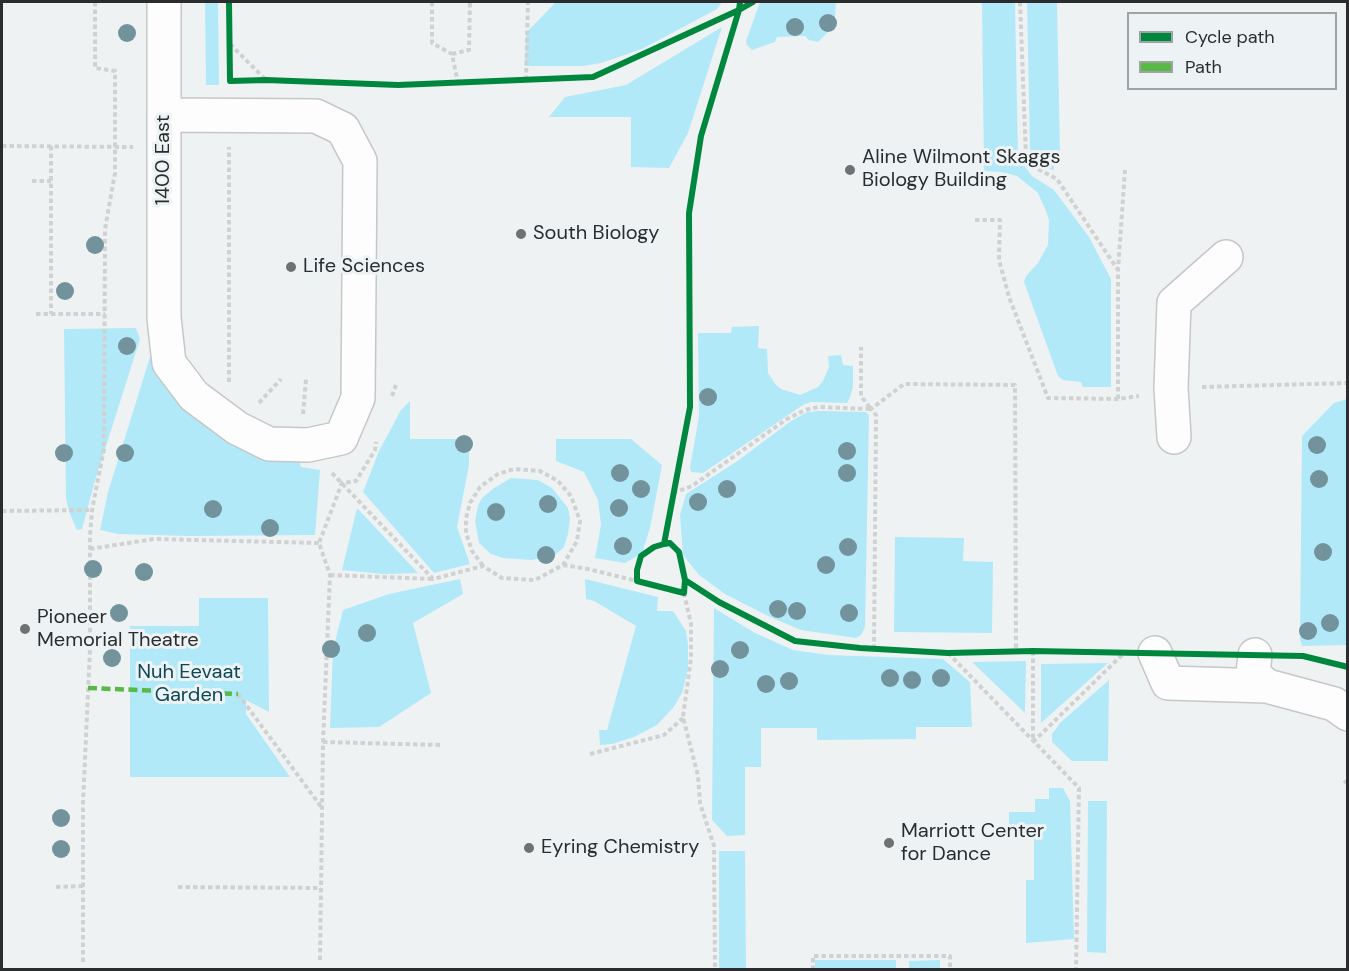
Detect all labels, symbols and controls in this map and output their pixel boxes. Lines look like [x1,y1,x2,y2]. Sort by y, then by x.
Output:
legend [1127,12,1337,90]
text: Cycle path [1185,25,1275,49]
text: Path [1185,55,1222,79]
street label: 1400 East [152,115,176,205]
place label: Aline Wilmont Skaggs Biology Building [862,146,1060,193]
marker: Aline Wilmont Skaggs Biology Building [843,163,857,177]
place label: South Biology [533,222,659,246]
marker: South Biology [514,227,528,241]
place label: Life Sciences [303,255,425,279]
marker: Life Sciences [284,260,298,274]
place label: Pioneer Memorial Theatre [37,606,199,653]
marker: Pioneer Memorial Theatre [18,622,32,636]
park label: Nuh Eevaat Garden [137,661,241,708]
place label: Marriott Center for Dance [901,820,1044,867]
place label: Eyring Chemistry [541,836,699,860]
marker: Marriott Center for Dance [882,836,896,850]
marker: Eyring Chemistry [522,841,536,855]

